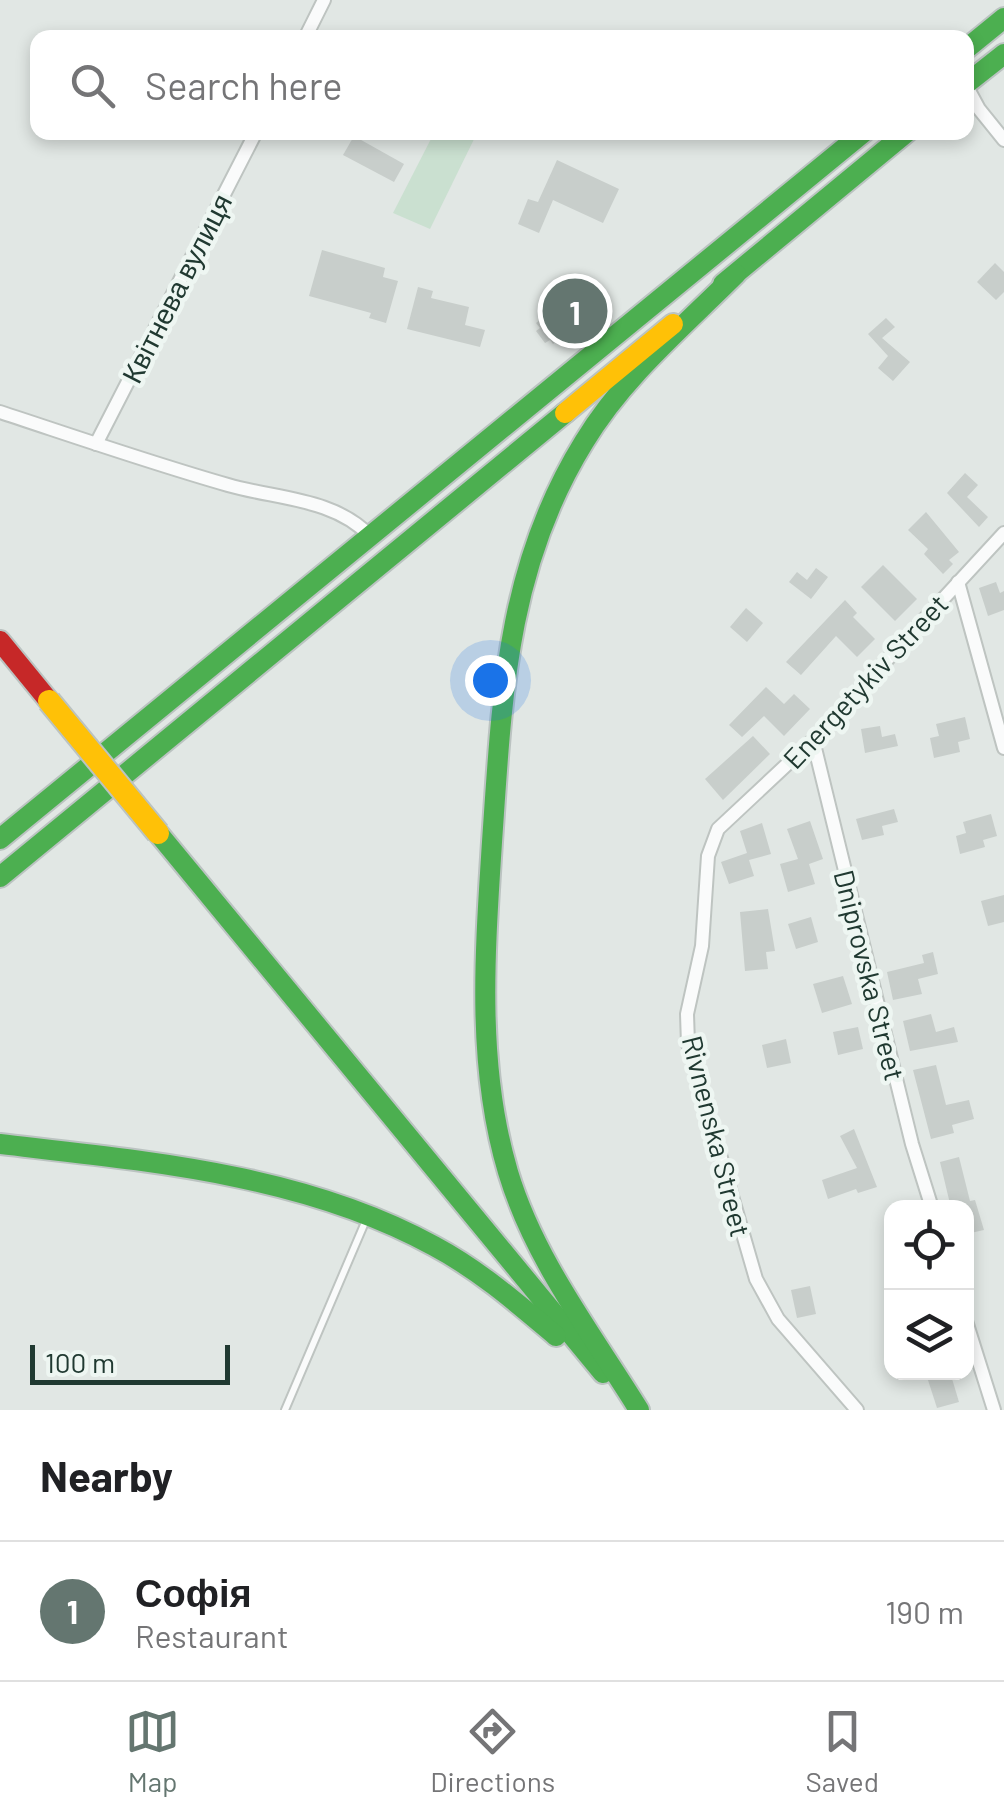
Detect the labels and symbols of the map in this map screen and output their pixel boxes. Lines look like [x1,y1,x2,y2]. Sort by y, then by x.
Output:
street label: Квітнева вулиця [114,188,238,388]
pin: 1 [542,274,608,348]
street label: Energetykiv Street [776,587,954,775]
your location [465,655,516,706]
street label: Dniprovska Street [827,866,913,1084]
street label: Rivnenska Street [676,1032,758,1240]
scale bar [30,1340,230,1384]

